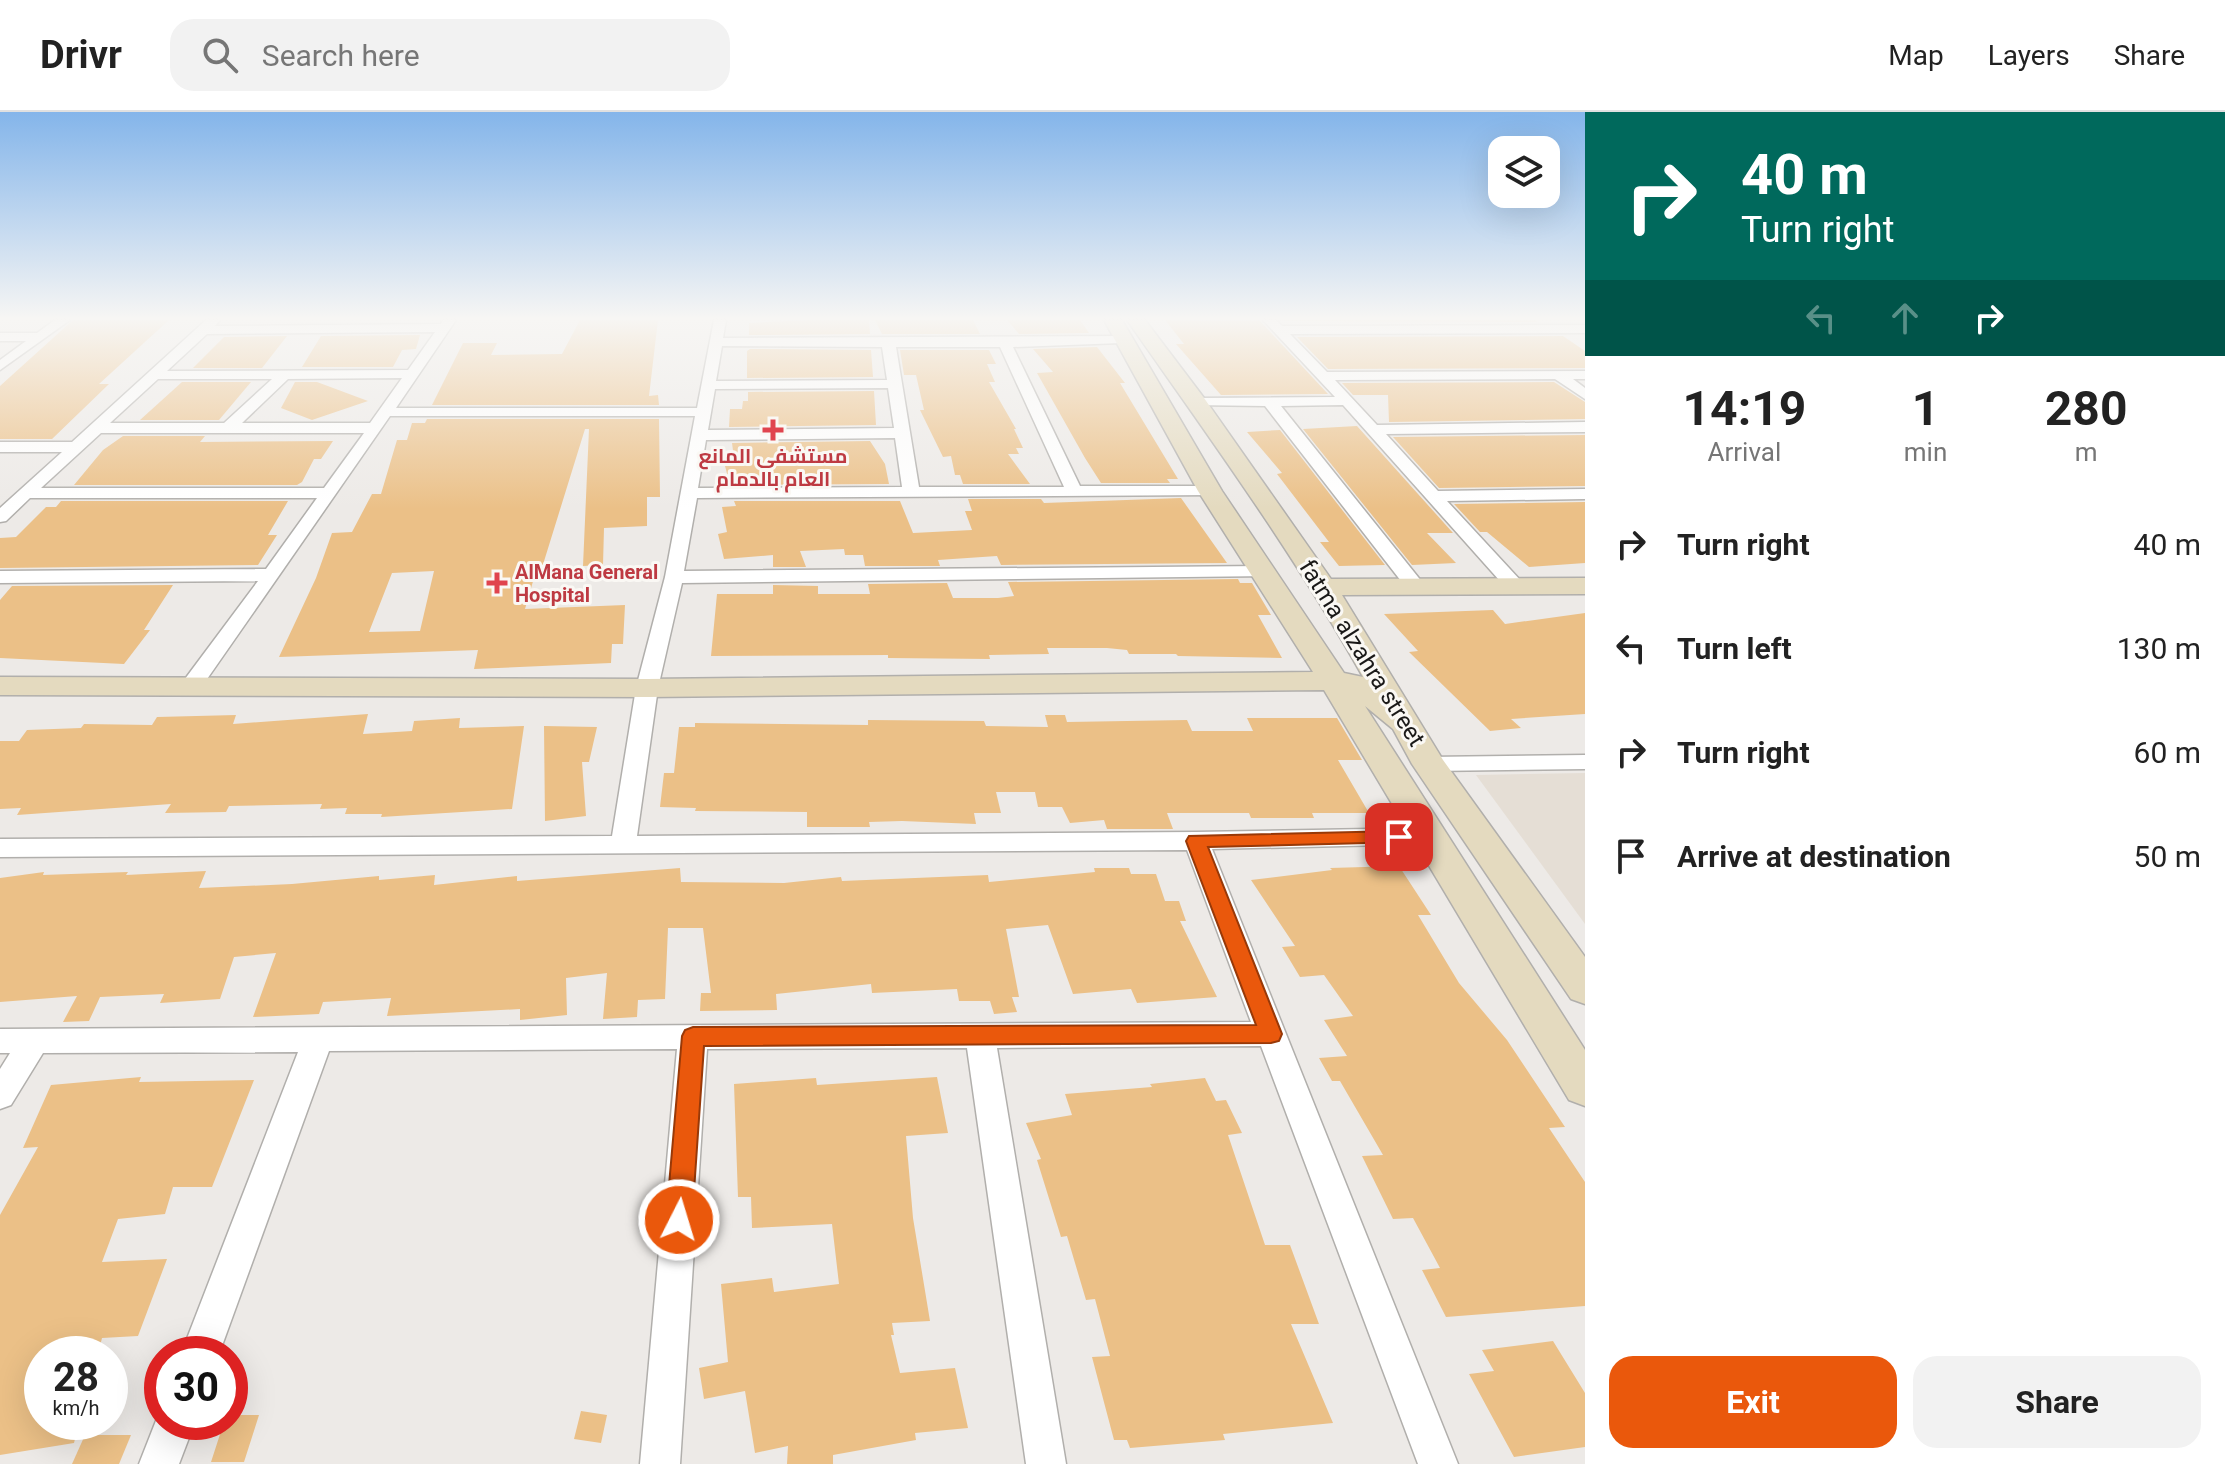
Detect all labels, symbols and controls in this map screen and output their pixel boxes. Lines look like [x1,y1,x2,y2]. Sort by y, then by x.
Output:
search box [170,19,730,91]
text: Drivr [40,33,122,77]
icon: search [198,33,242,77]
text: Search here [262,38,420,73]
text: Map [1888,39,1944,72]
text: Layers [1988,39,2070,72]
text: Share [2114,39,2185,72]
map controls [1488,136,1560,208]
button: layers [1488,136,1560,208]
text: 40 m [1741,142,1868,208]
icon: right [1609,144,1713,248]
text: Turn right [1741,209,1894,251]
icon: left [1799,296,1843,340]
icon: ahead [1883,296,1927,340]
icon: right [1967,296,2011,340]
text: 14:19 [1683,380,1806,437]
text: 1 [1912,380,1939,437]
text: 280 [2045,380,2127,437]
marker: مستشفى المانع العام بالدمام [762,419,784,441]
text: Arrival [1708,437,1781,467]
text: min [1904,437,1947,467]
text: m [2075,437,2098,467]
place label: مستشفى المانع العام بالدمام [698,444,848,493]
icon: right [1609,522,1653,566]
text: Turn right [1677,527,1810,562]
text: 40 m [2134,527,2201,562]
street label: fatma alzahra street [1293,555,1431,751]
place label: AlMana General Hospital [515,560,658,607]
marker: AlMana General Hospital [486,572,508,594]
icon: left [1609,626,1653,670]
text: Turn left [1677,631,1792,666]
text: 130 m [2117,631,2201,666]
icon: right [1609,730,1653,774]
text: Turn right [1677,735,1810,770]
text: 60 m [2134,735,2201,770]
pin [1365,803,1433,871]
icon: arrive [1377,815,1421,859]
icon: arrive [1609,834,1653,878]
text: Arrive at destination [1677,839,1951,874]
text: 50 m [2134,839,2201,874]
position arrow [637,1178,721,1262]
speed limit sign: 30 [144,1336,248,1440]
text: 28 [53,1354,99,1401]
button: Exit [1609,1356,1897,1448]
button: Share [1913,1356,2201,1448]
text: km/h [53,1396,99,1420]

